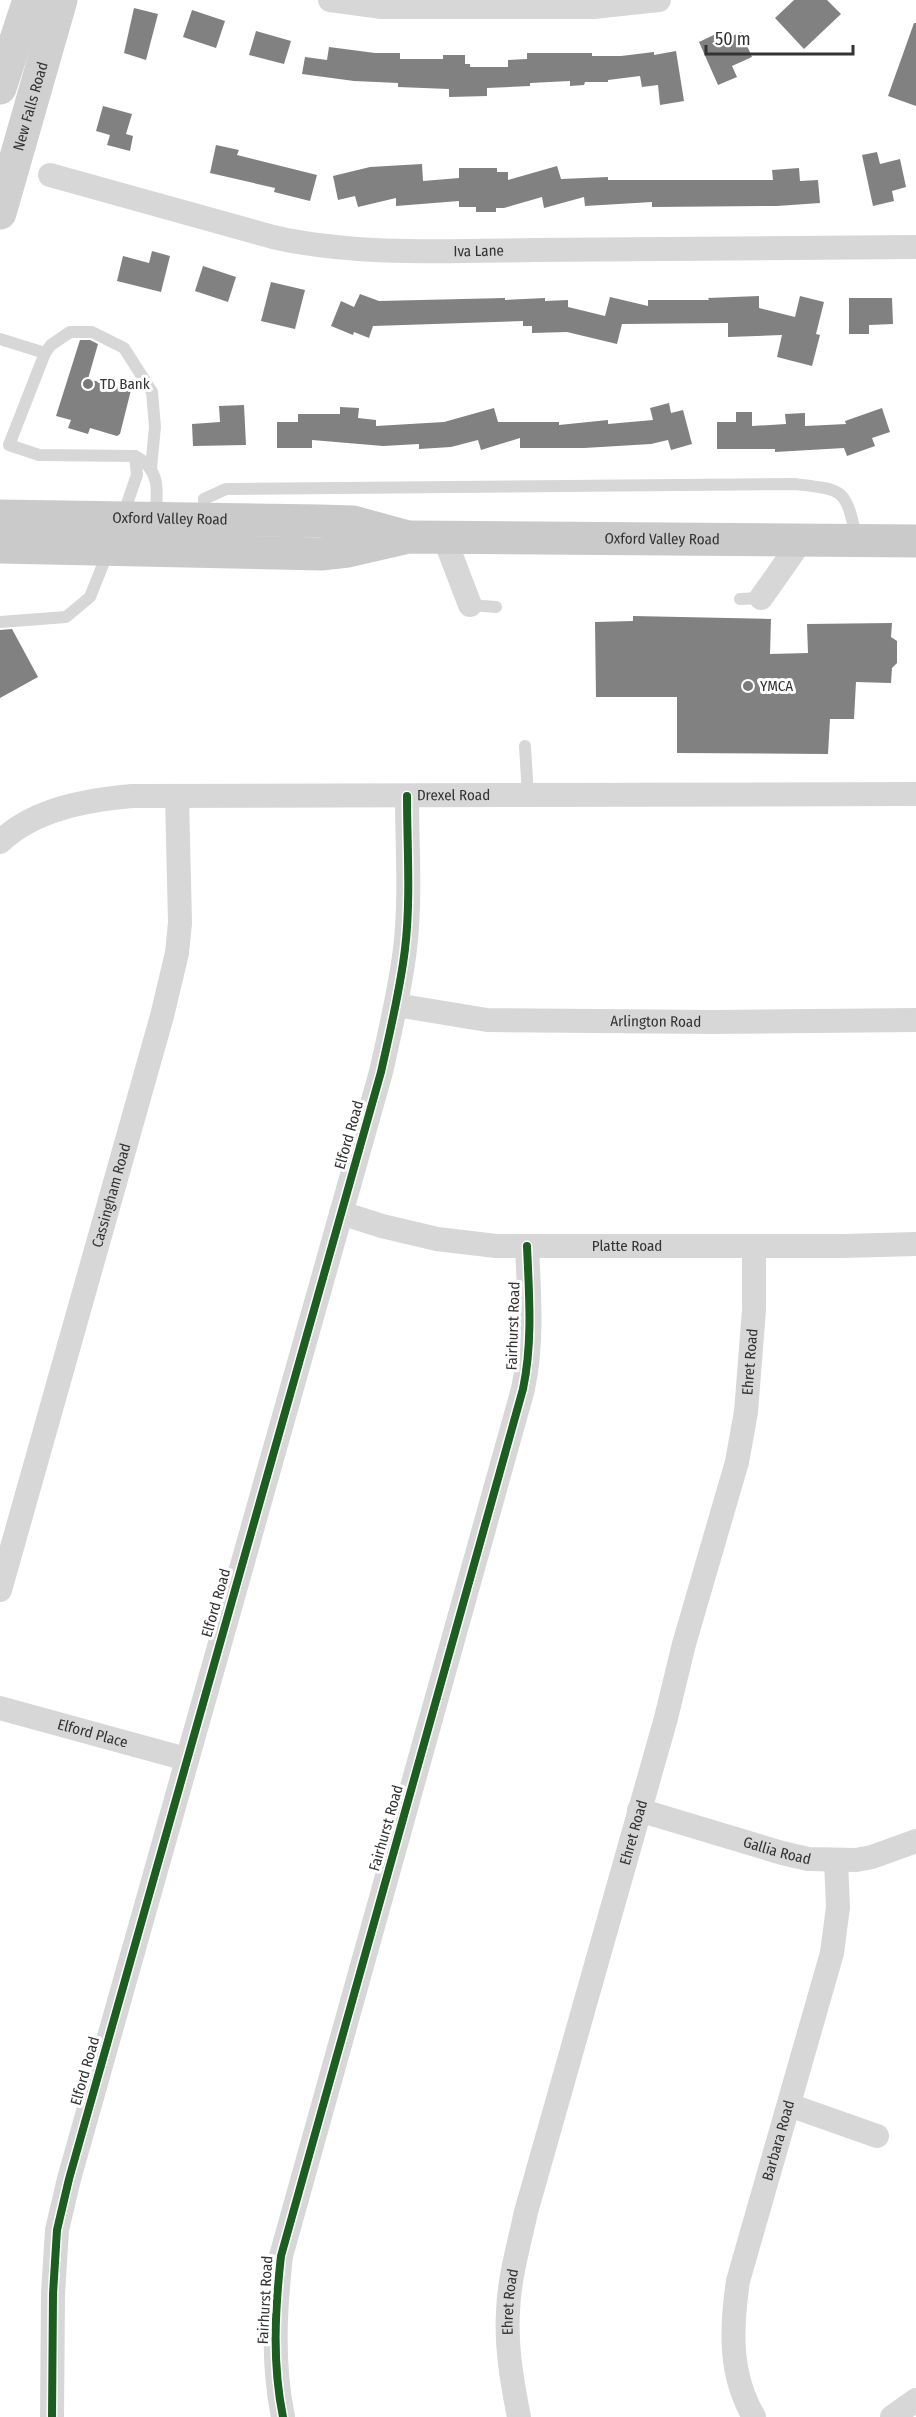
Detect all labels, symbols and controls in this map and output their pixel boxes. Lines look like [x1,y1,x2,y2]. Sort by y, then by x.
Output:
scale bar [706,18,853,56]
text: 50 m [715,28,751,50]
street label: New Falls Road [9,60,52,153]
street label: Iva Lane [453,242,504,260]
place label: TD Bank [100,375,150,393]
marker: TD Bank [81,377,95,391]
street label: Oxford Valley Road [112,509,228,529]
street label: Oxford Valley Road [604,530,720,548]
place label: YMCA [760,677,793,695]
marker: YMCA [741,679,755,693]
street label: Drexel Road [417,786,490,804]
street label: Arlington Road [610,1012,701,1031]
street label: Elford Road [331,1099,367,1171]
street label: Cassingham Road [88,1141,135,1250]
street label: Platte Road [592,1237,662,1255]
street label: Fairhurst Road [502,1281,524,1371]
street label: Ehret Road [738,1328,762,1396]
street label: Elford Road [198,1567,234,1639]
street label: Elford Place [55,1715,130,1752]
street label: Fairhurst Road [365,1783,407,1873]
street label: Ehret Road [616,1798,651,1867]
street label: Gallia Road [741,1833,813,1868]
street label: Elford Road [67,2035,103,2107]
street label: Barbara Road [758,2098,798,2183]
street label: Fairhurst Road [254,2255,276,2345]
street label: Ehret Road [499,2267,522,2335]

